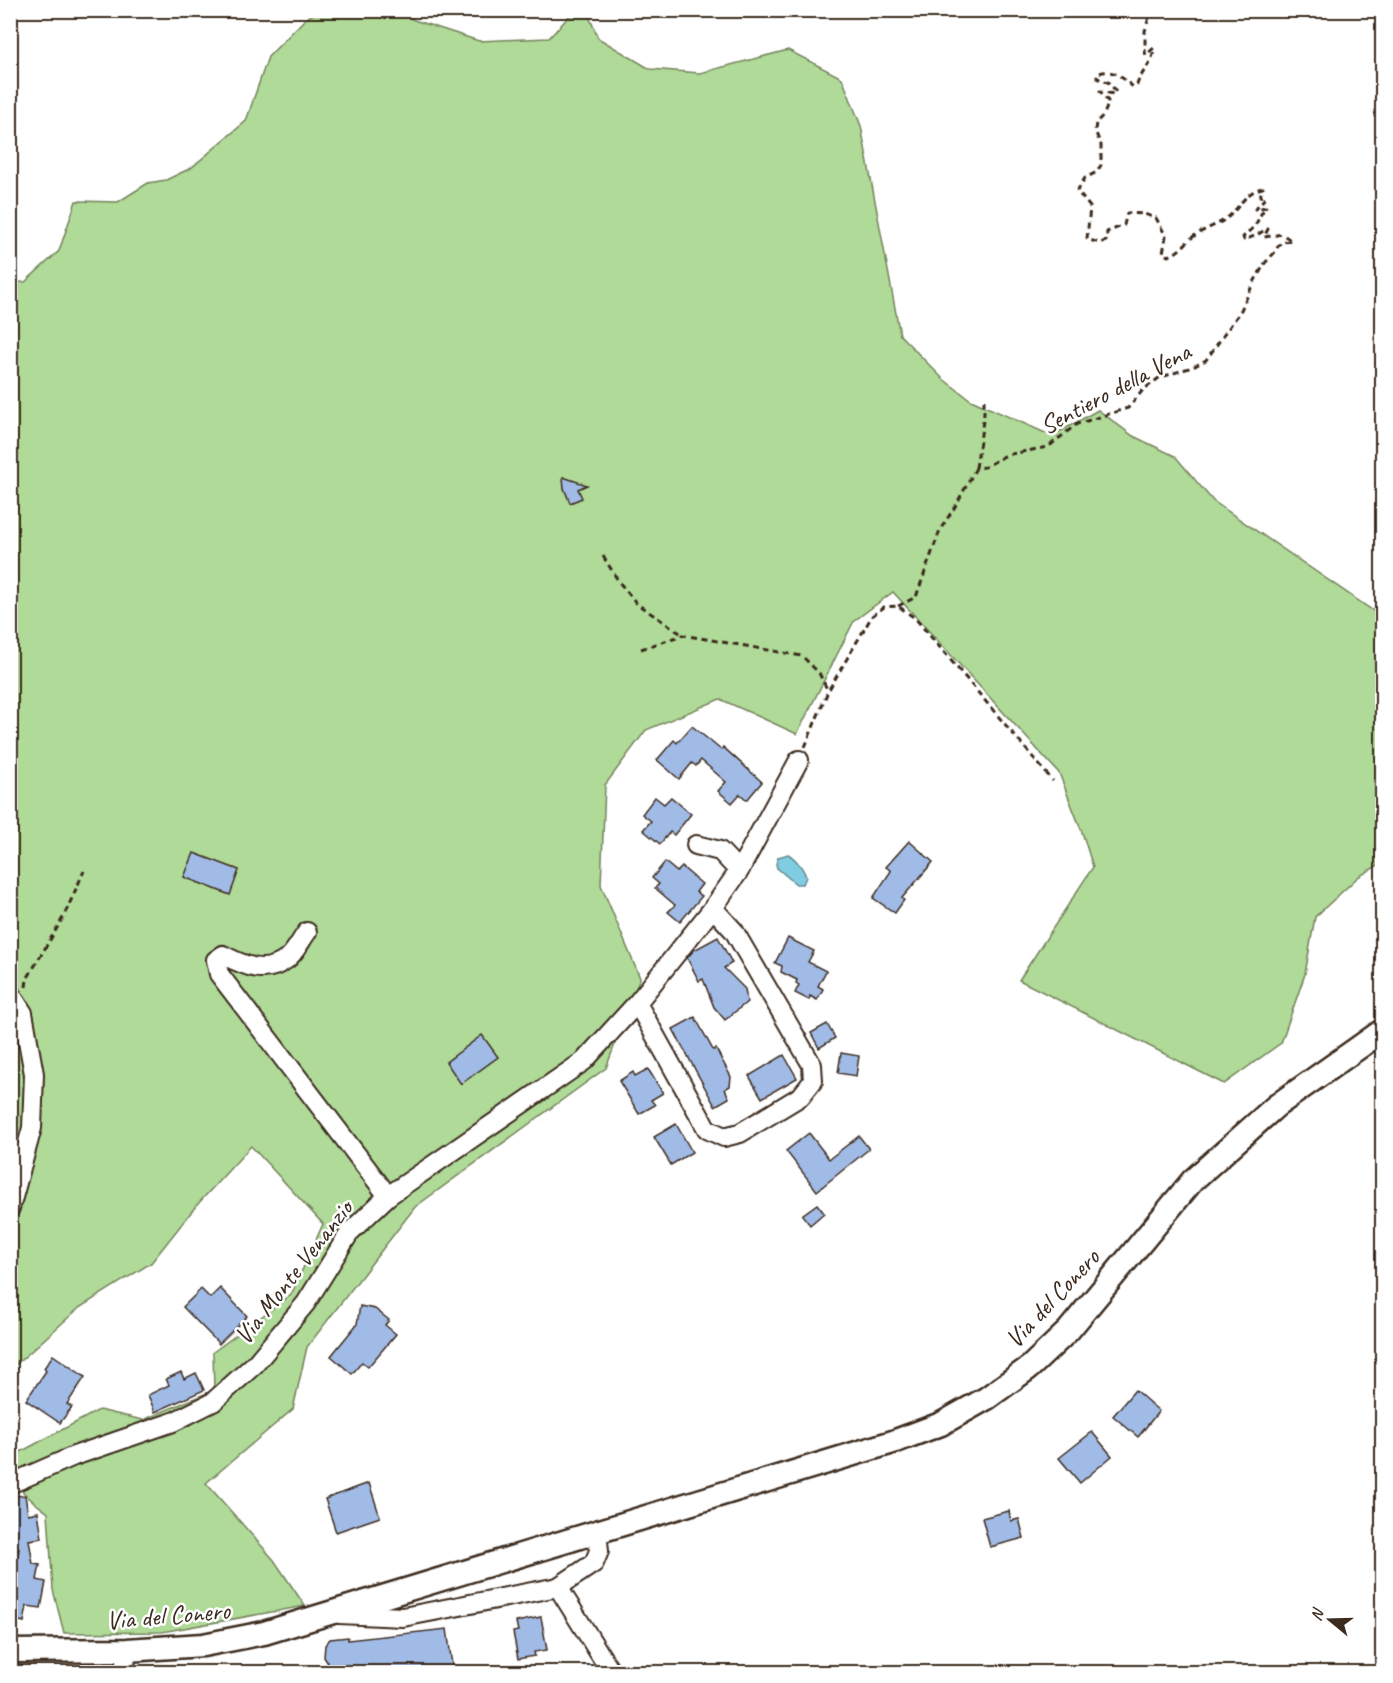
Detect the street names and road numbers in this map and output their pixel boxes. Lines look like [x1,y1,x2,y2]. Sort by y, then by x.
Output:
street label: Sentiero della Vena [1034,334,1198,442]
street label: Via Monte Venanzio [227,1191,362,1351]
street label: Via del Conero [998,1240,1108,1355]
street label: Via del Conero [105,1594,233,1637]

